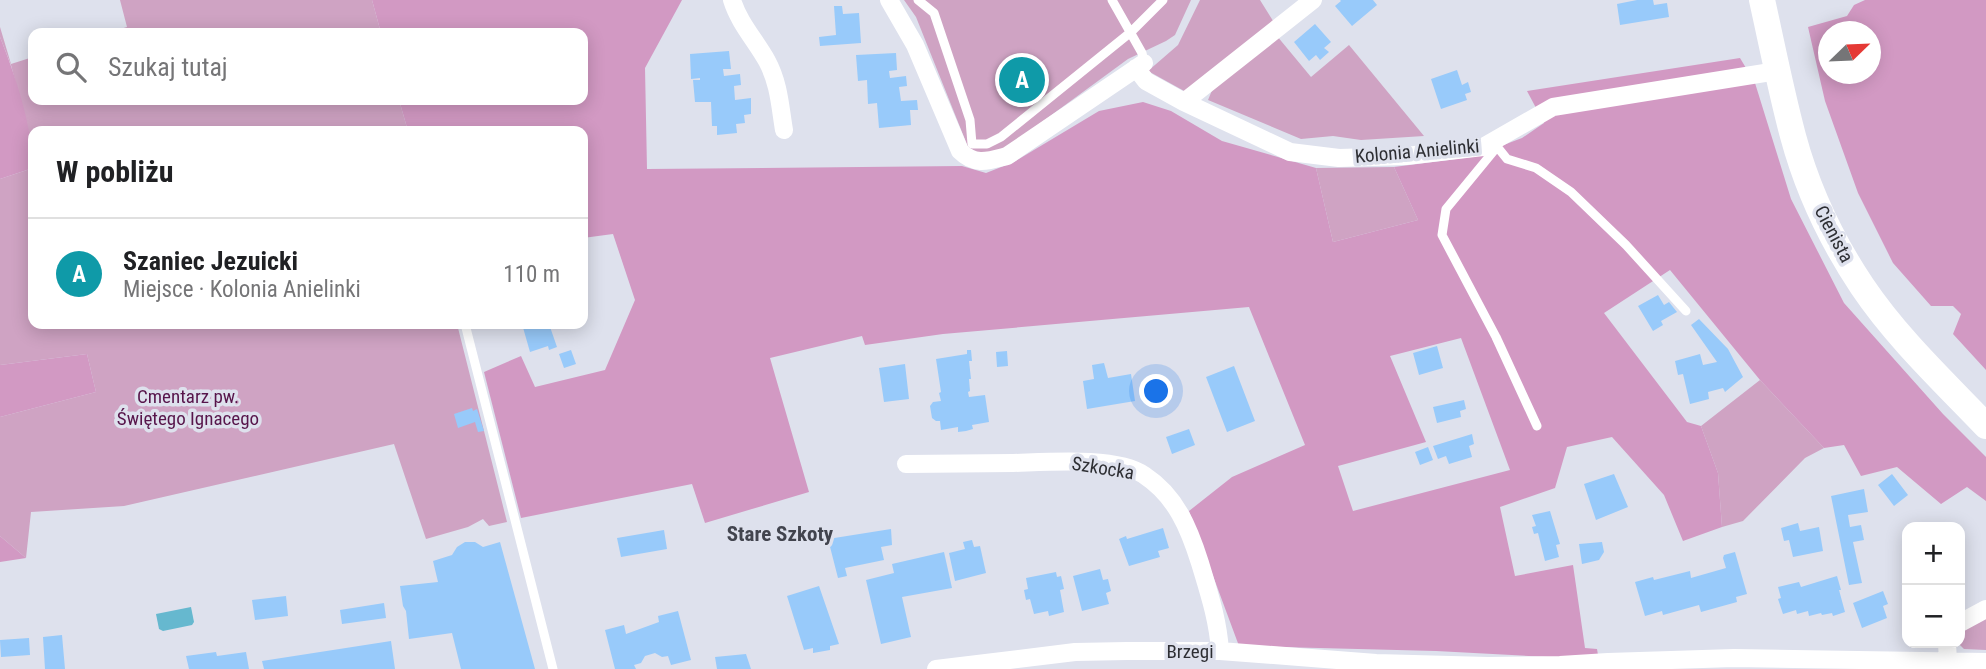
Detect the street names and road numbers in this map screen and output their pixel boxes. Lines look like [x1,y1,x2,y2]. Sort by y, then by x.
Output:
street label: Kolonia Anielinki [1354,134,1480,168]
street label: Cienista [1810,202,1858,266]
street label: Szkocka [1070,452,1136,484]
street label: Brzegi [1167,640,1214,663]

